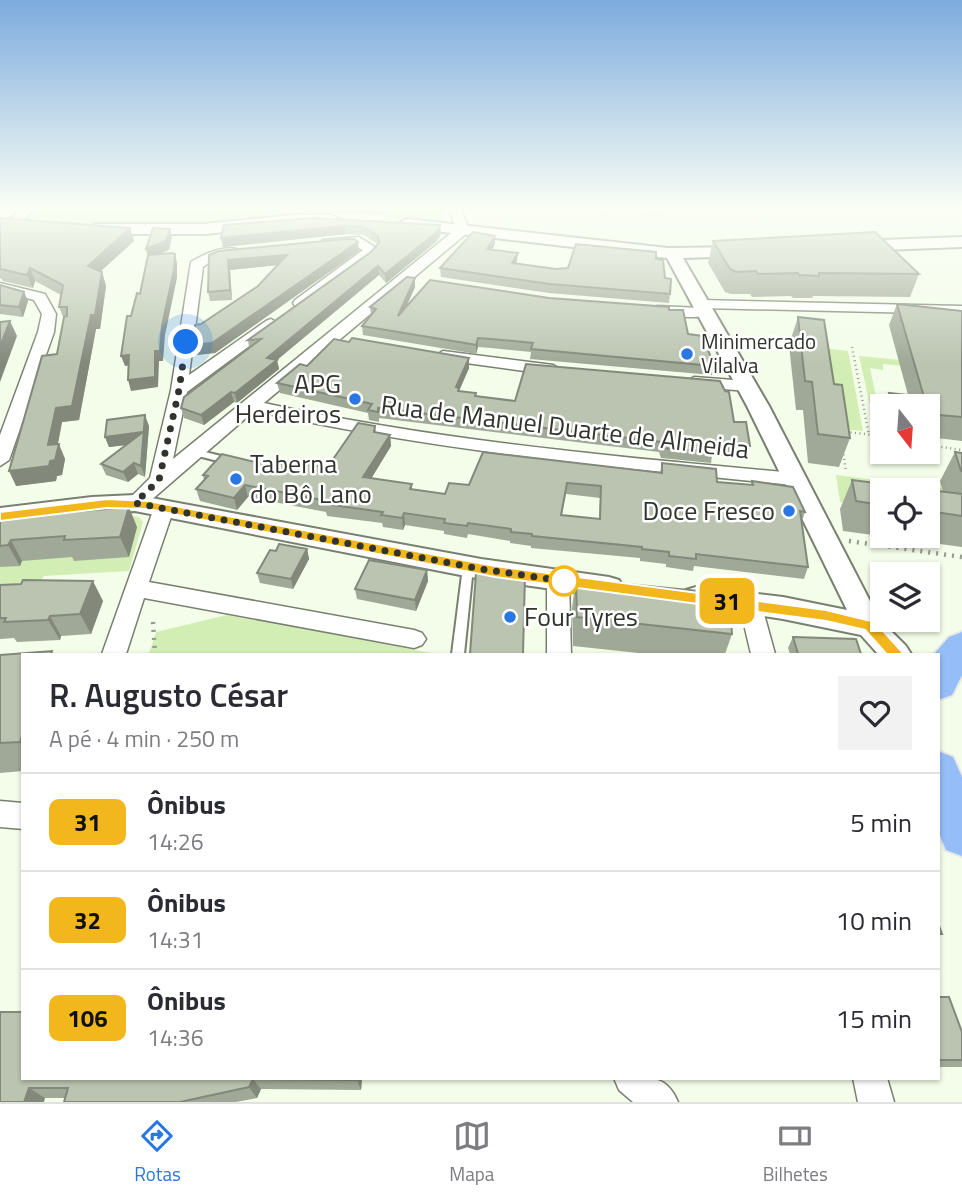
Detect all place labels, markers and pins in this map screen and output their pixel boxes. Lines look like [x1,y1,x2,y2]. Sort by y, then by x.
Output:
place label: Minimercado Vilalva [701,325,816,381]
marker: Minimercado Vilalva [679,346,695,362]
place label: APG Herdeiros [235,364,341,433]
marker: APG Herdeiros [347,391,363,407]
place label: Taberna do Bô Lano [250,444,372,513]
marker: Taberna do Bô Lano [228,471,244,487]
place label: Doce Fresco [642,491,775,530]
marker: Doce Fresco [781,503,797,519]
unlabelled marker [549,566,579,596]
place label: Four Tyres [524,597,638,636]
marker: Four Tyres [502,609,518,625]

